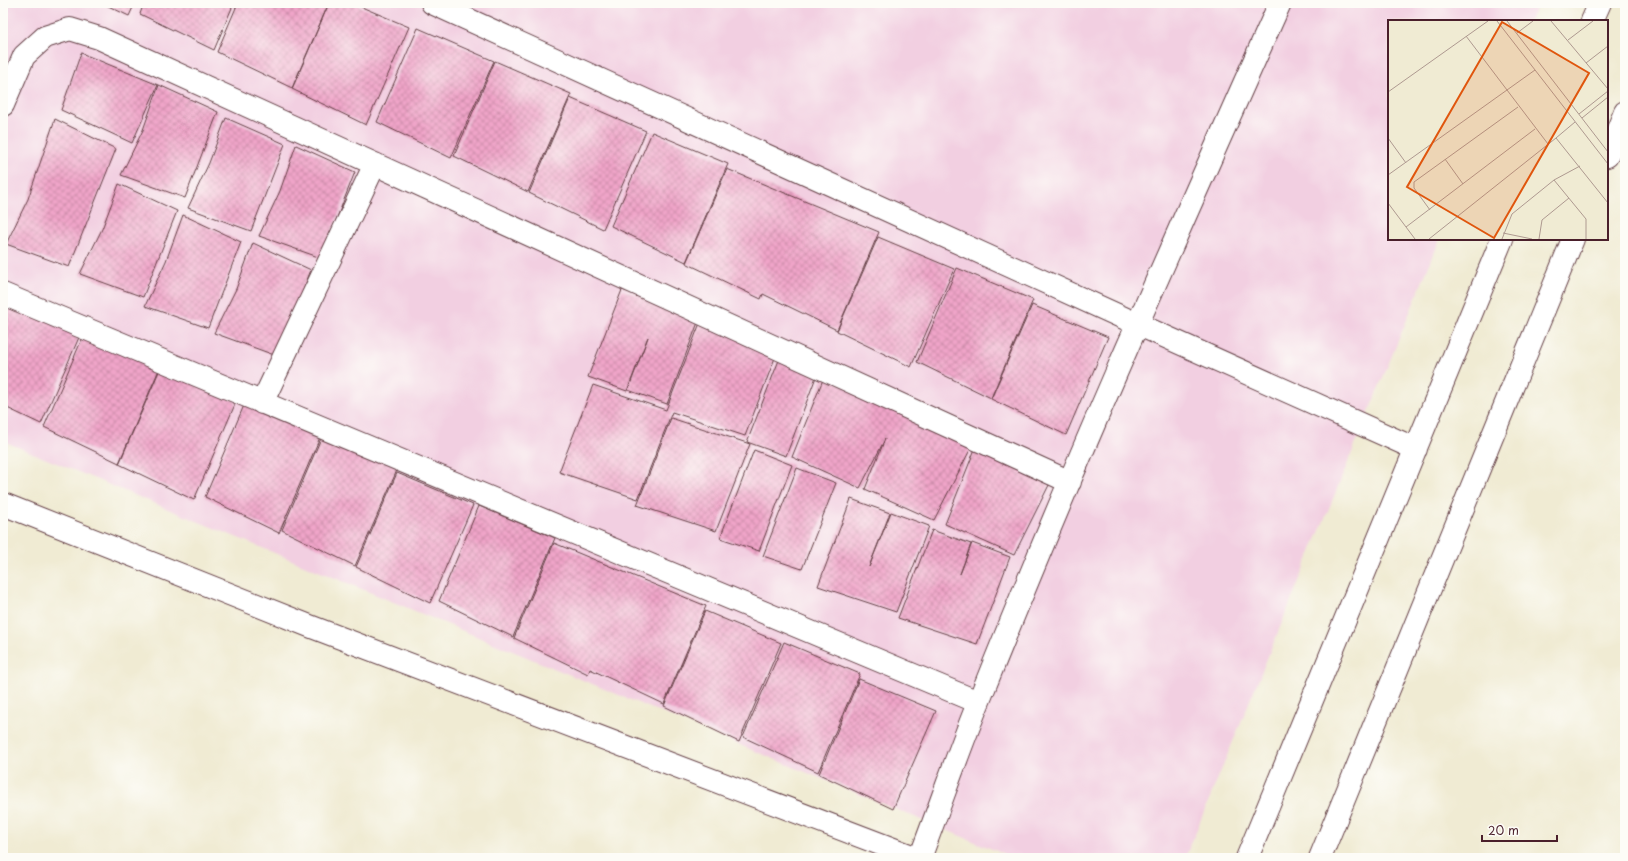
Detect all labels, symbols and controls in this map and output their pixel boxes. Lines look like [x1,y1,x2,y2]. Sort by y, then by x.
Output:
inset map [1388,20,1608,240]
scale bar [1482,817,1557,843]
text: 20 m [1488,821,1519,839]

